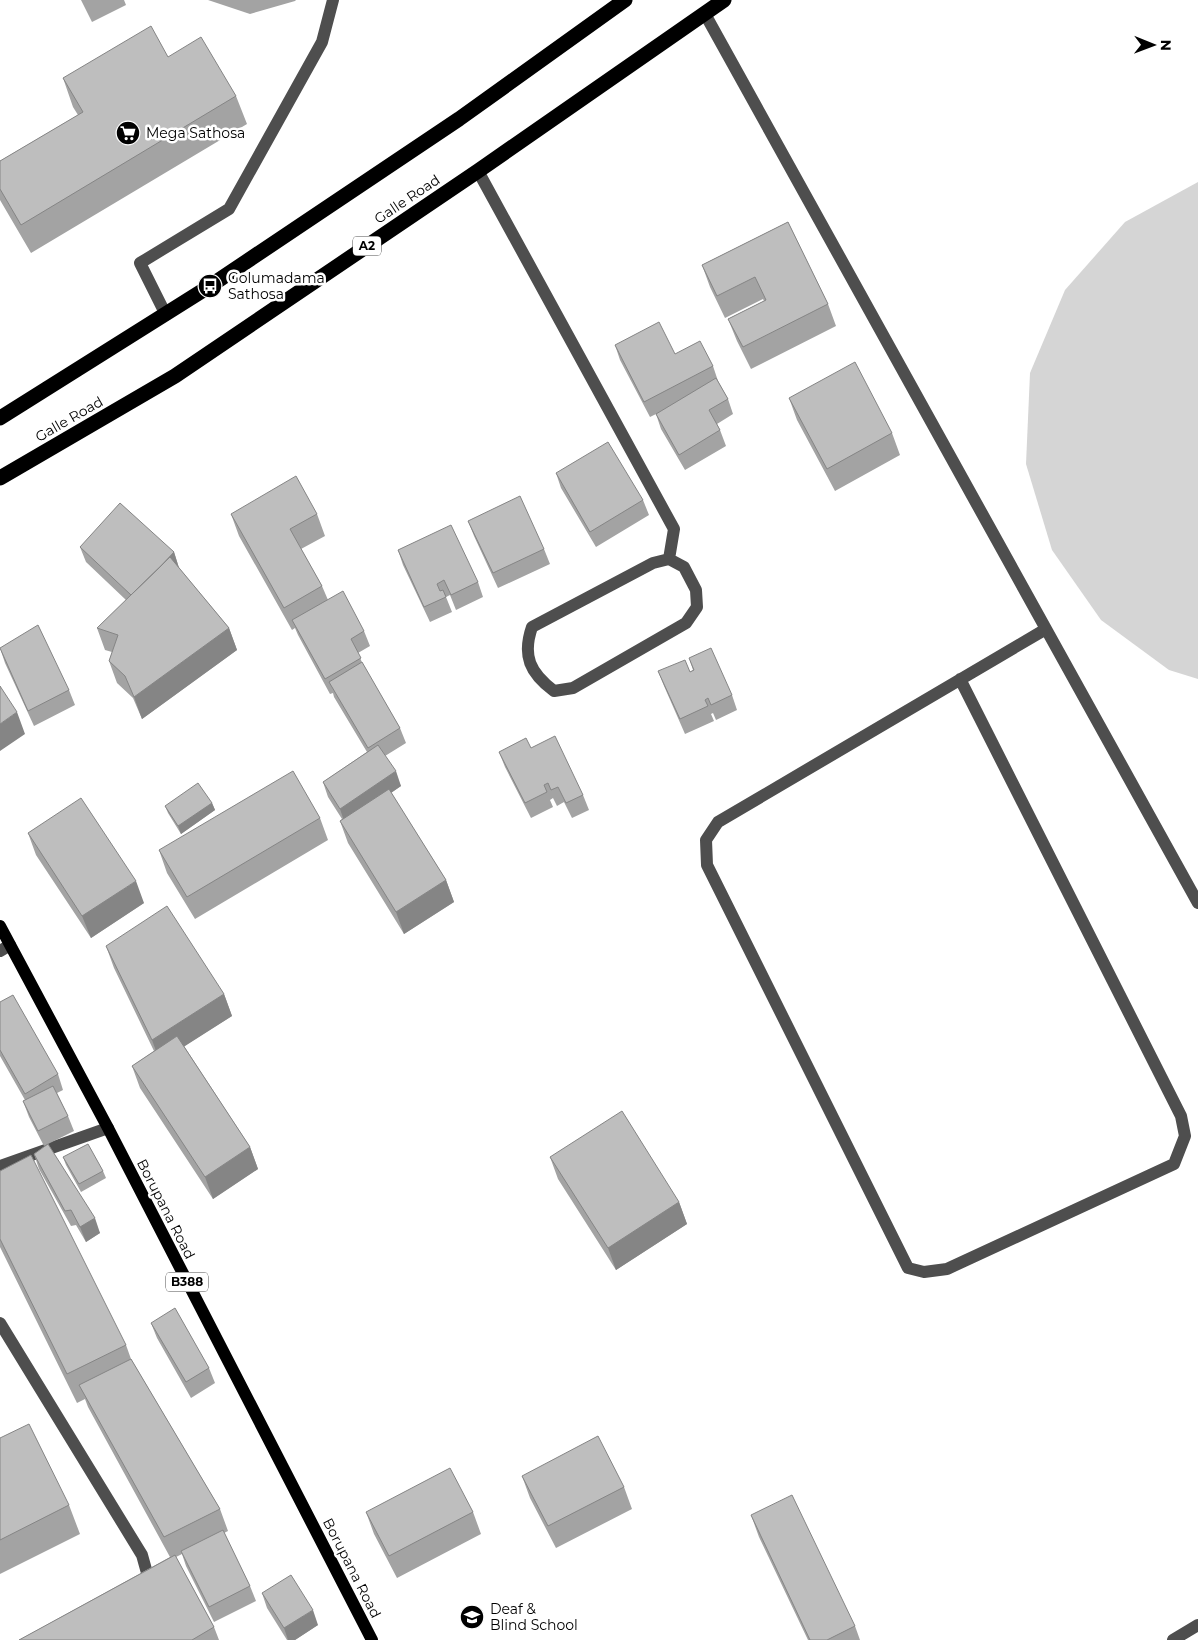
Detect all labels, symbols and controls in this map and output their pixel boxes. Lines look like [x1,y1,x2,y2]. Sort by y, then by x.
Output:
north arrow [1128,20,1178,70]
text: N [1157,39,1175,51]
supermarket icon: Mega Sathosa [115,120,141,146]
place label: Mega Sathosa [146,124,245,142]
street label: Galle Road [371,170,443,228]
road number: A2 [353,237,381,256]
place label: Golumadama Sathosa [228,269,325,303]
bus stop icon: Golumadama Sathosa [197,273,223,299]
street label: Galle Road [32,392,106,446]
street label: Borupana Road [133,1156,199,1262]
road number: B388 [166,1272,208,1291]
street label: Borupana Road [319,1515,385,1621]
place label: Deaf & Blind School [490,1600,578,1634]
school or university icon: Deaf & Blind School [459,1604,485,1630]

